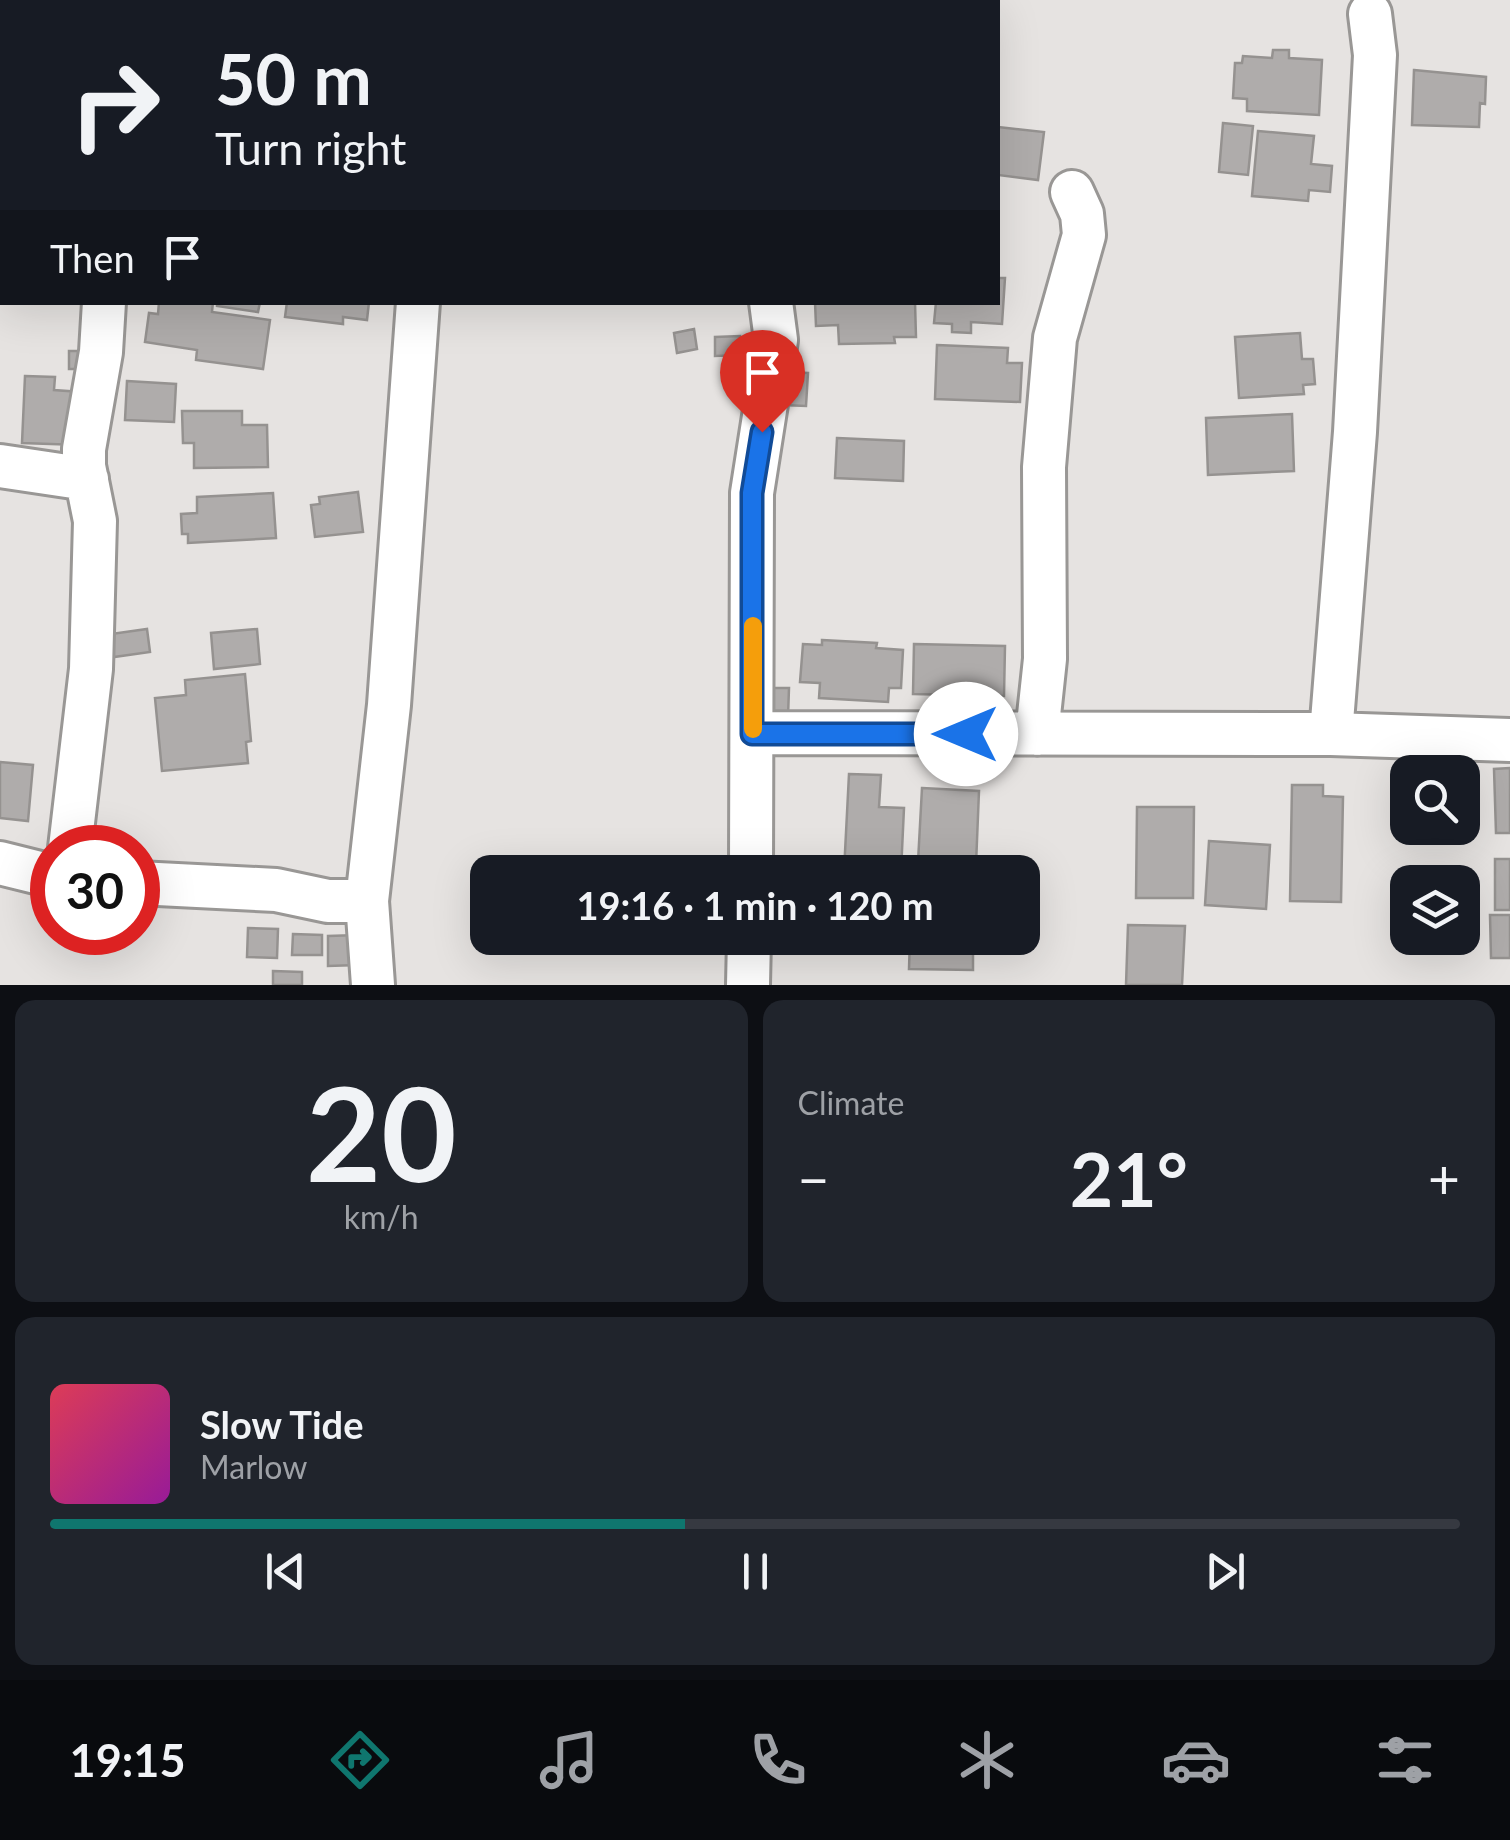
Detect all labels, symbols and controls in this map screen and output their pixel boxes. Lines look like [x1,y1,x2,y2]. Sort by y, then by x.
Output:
text: 50 m [215,36,372,120]
icon: right [50,40,180,170]
text: Turn right [215,121,406,175]
icon: arrive [155,230,210,285]
text: Then [50,235,135,281]
pin [720,330,805,433]
icon: arrive [735,345,790,400]
position arrow [914,682,1018,786]
map controls [1390,755,1480,955]
button: search [1390,755,1480,845]
speed limit sign: 30 [30,825,160,955]
button: layers [1390,865,1480,955]
text: 19:16 · 1 min · 120 m [576,882,934,928]
text: 20 [306,1054,457,1210]
text: Climate [798,1083,904,1122]
text: 21° [1070,1133,1188,1223]
text: − [798,1145,829,1211]
text: + [1428,1145,1460,1211]
text: km/h [344,1197,419,1236]
text: Slow Tide [200,1401,363,1447]
text: Marlow [200,1447,307,1486]
icon: previous [258,1544,313,1599]
icon: pause [728,1544,783,1599]
icon: next [1198,1544,1253,1599]
icon: directions [325,1725,395,1795]
icon: music [534,1725,604,1795]
icon: phone [743,1725,813,1795]
icon: climate [952,1725,1022,1795]
icon: car [1161,1725,1231,1795]
icon: filters [1370,1725,1440,1795]
text: 19:15 [70,1733,186,1787]

